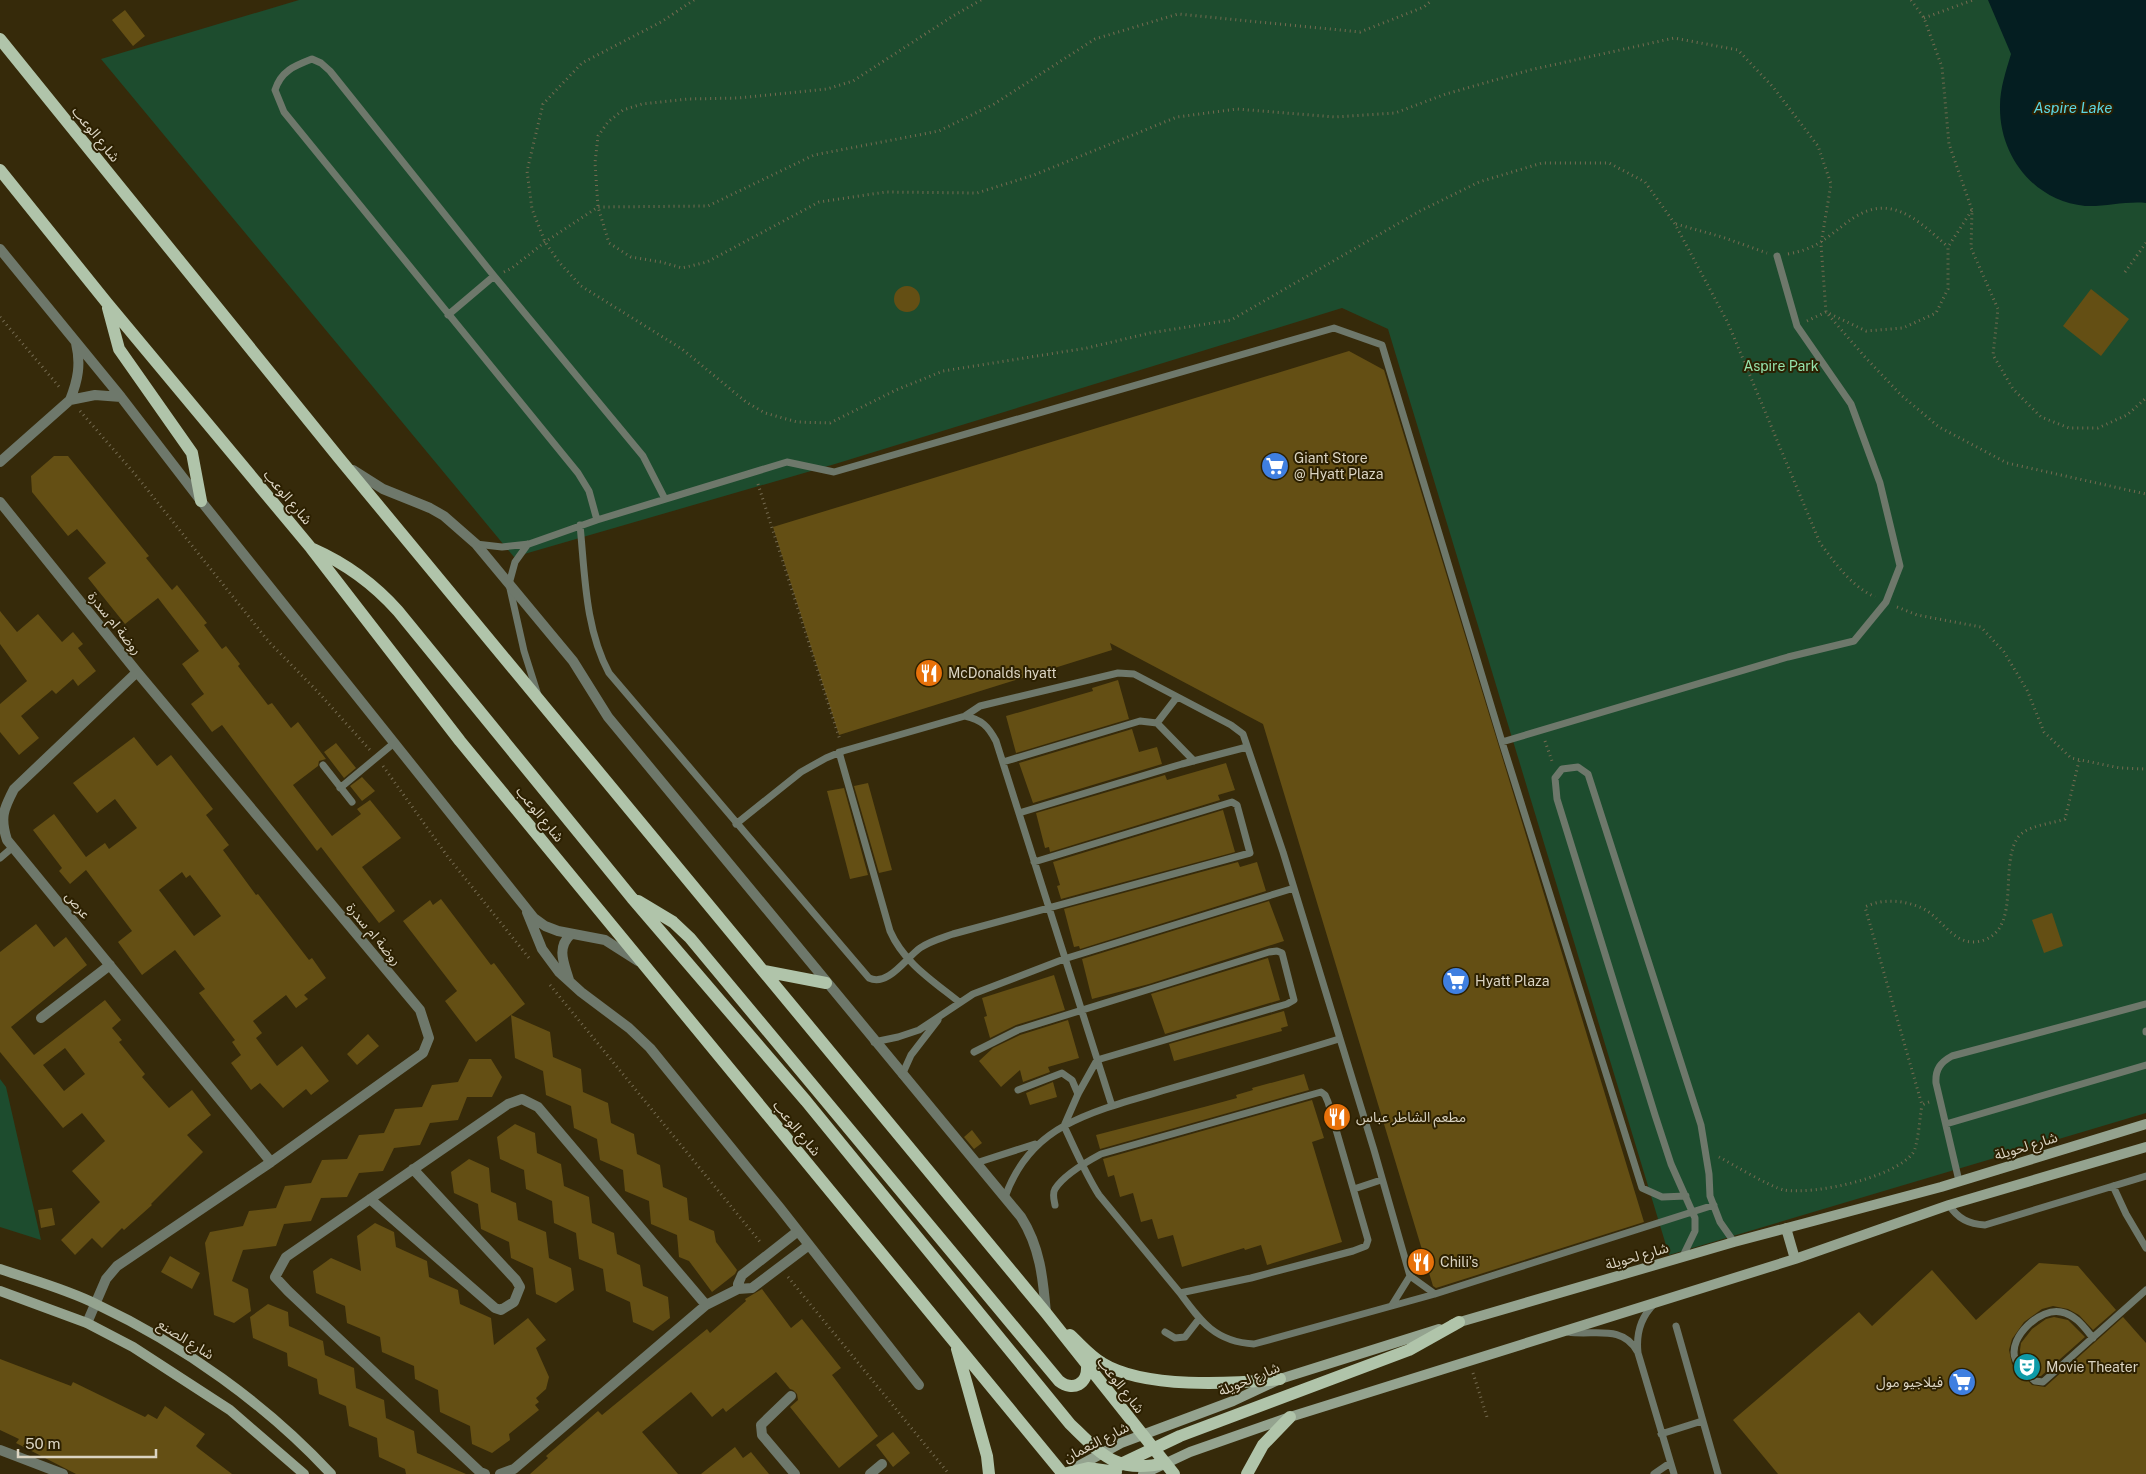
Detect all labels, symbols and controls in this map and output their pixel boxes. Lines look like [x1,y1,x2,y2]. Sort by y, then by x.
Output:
water label: Aspire Lake [2034,99,2113,116]
street label: شارع الوعب [66,103,123,167]
park label: Aspire Park [1743,358,1819,374]
place label: Giant Store @ Hyatt Plaza [1294,450,1383,482]
supermarket icon: Giant Store @ Hyatt Plaza [1260,451,1290,481]
street label: شارع الوعب [258,466,316,530]
street label: روضة ام سدرة [82,588,145,660]
restaurant icon: McDonalds hyatt [914,658,944,688]
place label: McDonalds hyatt [948,665,1057,681]
street label: شارع الوعب [510,783,567,847]
street label: عرص [61,888,94,922]
street label: روضة ام سدرة [341,900,405,970]
supermarket icon: Hyatt Plaza [1441,966,1471,996]
place label: Hyatt Plaza [1475,973,1549,989]
street label: شارع الوعب [767,1097,824,1161]
restaurant icon: مطعم الشاطر عباس [1322,1102,1352,1132]
place label: مطعم الشاطر عباس [1356,1109,1466,1128]
street label: شارع لحويلة [1993,1129,2060,1166]
street label: شارع لحويلة [1604,1239,1671,1276]
restaurant icon: Chili's [1406,1247,1436,1277]
place label: Chili's [1440,1254,1478,1270]
street label: شارع الصنع [153,1315,217,1365]
theatre icon: Movie Theater [2012,1352,2042,1382]
street label: شارع الوعب [1092,1354,1148,1418]
street label: شارع لحويلة [1216,1359,1283,1402]
place label: Movie Theater [2046,1359,2138,1375]
supermarket icon: فيلاجيو مول [1947,1367,1977,1397]
place label: فيلاجيو مول [1876,1374,1943,1391]
street label: شارع النعمان [1061,1419,1133,1468]
scale bar [18,1426,155,1458]
text: 50 m [25,1435,60,1452]

